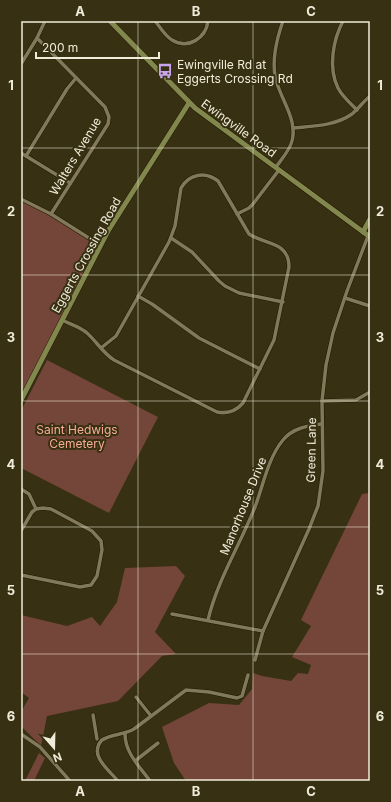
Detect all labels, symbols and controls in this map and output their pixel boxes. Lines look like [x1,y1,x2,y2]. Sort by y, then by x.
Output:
text: A [75,3,85,19]
text: B [192,3,201,19]
text: C [306,3,316,19]
scale bar [36,34,159,60]
text: 200 m [42,40,78,55]
place label: Ewingville Rd at Eggerts Crossing Rd [177,57,293,86]
bus stop icon: Ewingville Rd at Eggerts Crossing Rd [156,62,174,80]
text: 1 [8,77,14,93]
text: 1 [377,77,383,93]
street label: Ewingville Road [199,96,279,160]
street label: Walters Avenue [46,114,104,198]
street label: Eggerts Crossing Road [48,195,124,315]
text: 2 [7,203,15,219]
text: 2 [376,203,384,219]
text: 3 [7,329,15,345]
text: 3 [376,329,384,345]
street label: Green Lane [303,417,319,483]
park label: Saint Hedwigs Cemetery [36,422,118,451]
street label: Manorhouse Drive [216,455,270,557]
text: 4 [7,456,16,472]
text: 4 [376,456,385,472]
text: 5 [7,582,15,598]
text: 5 [376,582,384,598]
text: 6 [7,708,15,724]
text: 6 [376,708,384,724]
north arrow [34,728,74,768]
text: N [51,749,64,765]
text: A [75,783,85,799]
text: B [192,783,201,799]
text: C [306,783,316,799]

